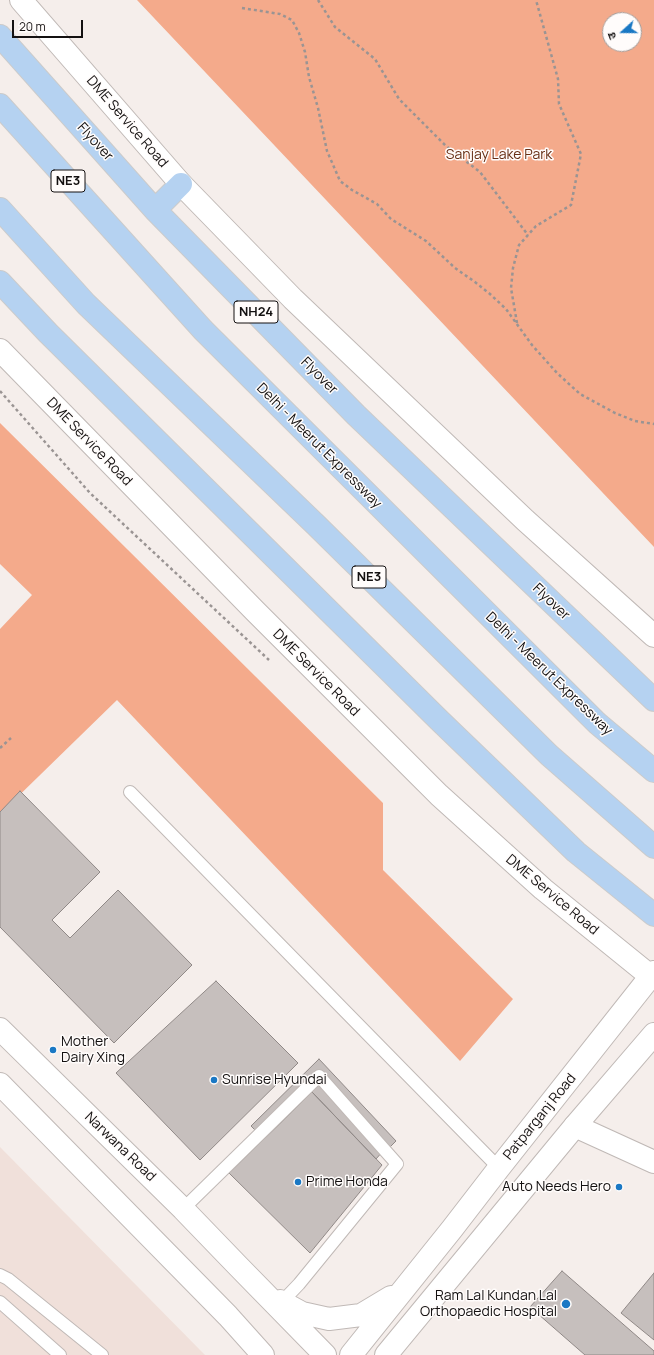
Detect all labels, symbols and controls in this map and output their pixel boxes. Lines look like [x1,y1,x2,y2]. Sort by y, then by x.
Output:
scale bar [14,12,85,38]
north arrow [602,12,642,52]
text: 20 m [19,18,46,35]
text: उ [603,30,619,42]
street label: DME Service Road [83,73,171,171]
street label: Flyover [74,119,116,165]
park label: Sanjay Lake Park [446,147,552,163]
road number: NE3 [51,170,85,192]
road number: NH24 [234,301,278,323]
street label: Flyover [297,354,341,398]
street label: Delhi - Meerut Expressway [253,380,385,512]
street label: DME Service Road [43,394,135,490]
road number: NE3 [352,566,386,588]
street label: Flyover [529,580,573,624]
street label: Delhi - Meerut Expressway [482,609,616,739]
street label: DME Service Road [269,626,363,720]
street label: DME Service Road [502,851,602,939]
place label: Mother Dairy Xing [61,1034,125,1066]
marker: Mother Dairy Xing [48,1045,58,1055]
street label: Patparganj Road [500,1070,580,1164]
place label: Sunrise Hyundai [222,1072,327,1088]
marker: Sunrise Hyundai [209,1075,219,1085]
street label: Narwana Road [81,1109,159,1185]
place label: Prime Honda [306,1174,388,1190]
marker: Prime Honda [293,1177,303,1187]
place label: Auto Needs Hero [502,1179,611,1195]
marker: Auto Needs Hero [614,1182,624,1192]
place label: Ram Lal Kundan Lal Orthopaedic Hospital [420,1288,557,1320]
marker: Ram Lal Kundan Lal Orthopaedic Hospital [560,1298,572,1310]

